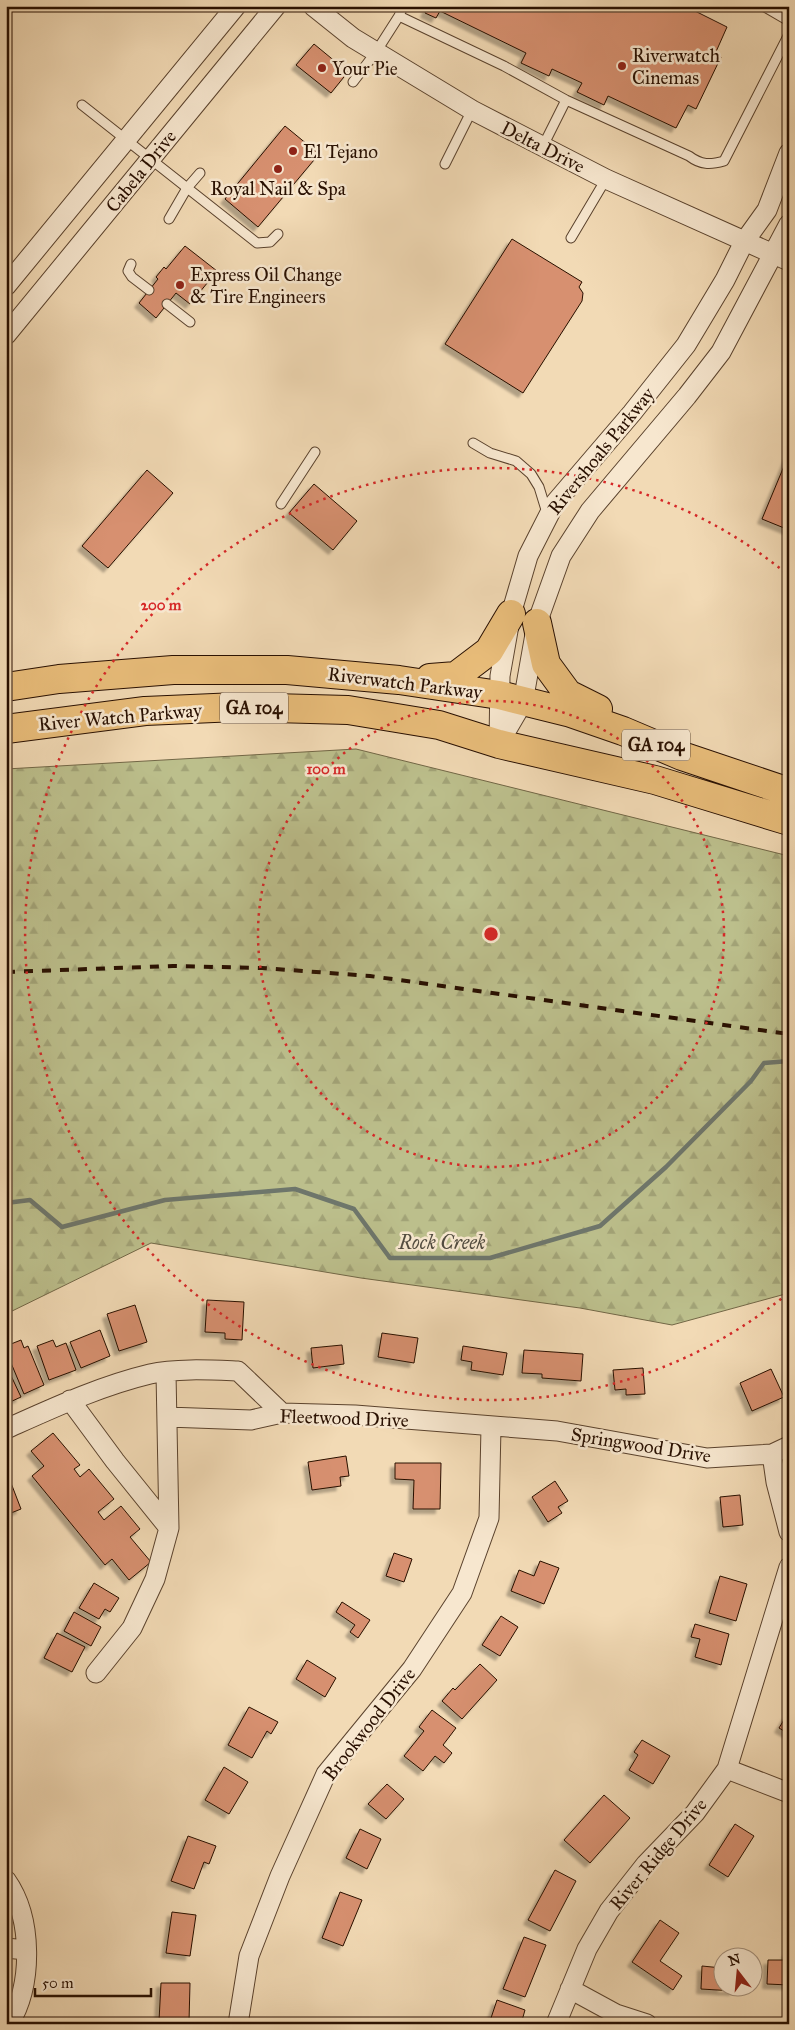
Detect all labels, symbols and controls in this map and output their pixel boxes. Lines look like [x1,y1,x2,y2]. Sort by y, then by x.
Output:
place label: Riverwatch Cinemas [632,44,721,89]
place label: Your Pie [332,57,398,80]
marker: Riverwatch Cinemas [616,60,628,72]
marker: Your Pie [316,62,328,74]
street label: Delta Drive [497,116,589,178]
street label: Cabela Drive [101,125,181,217]
place label: El Tejano [303,140,378,163]
marker: El Tejano [287,145,299,157]
marker: Royal Nail & Spa [272,163,284,175]
place label: Royal Nail & Spa [210,177,347,200]
place label: Express Oil Change & Tire Engineers [190,263,342,309]
marker: Express Oil Change & Tire Engineers [174,279,186,291]
street label: Rivershoals Parkway [543,382,660,519]
text: 200 m [141,596,182,614]
street label: Riverwatch Parkway [326,662,485,704]
road number: GA 104 [220,692,288,724]
street label: River Watch Parkway [37,698,204,736]
road number: GA 104 [622,730,690,760]
text: 100 m [306,760,346,778]
centre of rings [482,925,500,943]
water label: Rock Creek [398,1230,486,1254]
street label: Fleetwood Drive [279,1404,409,1432]
street label: Springwood Drive [569,1423,713,1468]
street label: Brookwood Drive [318,1663,420,1785]
street label: River Ridge Drive [604,1793,712,1915]
north arrow [712,1948,762,1998]
text: N [727,1950,743,1970]
scale bar [35,1965,151,1997]
text: 50 m [42,1974,74,1992]

